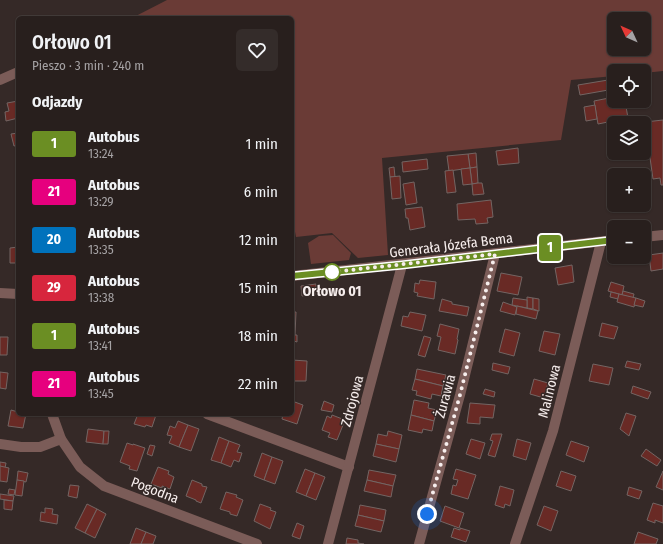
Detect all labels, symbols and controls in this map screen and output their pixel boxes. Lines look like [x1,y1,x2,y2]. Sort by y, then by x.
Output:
north arrow [607,12,651,56]
map controls [607,12,651,264]
button: heart [236,29,278,71]
text: Orłowo 01 [32,31,112,54]
text: Pieszo · 3 min · 240 m [32,58,144,73]
button: locate [607,64,651,108]
text: Odjazdy [32,93,82,111]
button: layers [607,116,651,160]
text: Autobus [88,128,139,146]
text: 1 [51,135,57,152]
text: 1 min [245,135,278,153]
text: 13:24 [88,146,113,161]
button: + [607,168,651,212]
text: Autobus [88,176,139,194]
text: 21 [48,183,60,200]
text: 6 min [244,183,278,201]
text: 13:29 [88,194,114,209]
button: − [607,220,651,264]
text: Autobus [88,224,139,242]
street label: Generała Józefa Bema [388,229,514,262]
text: 20 [47,231,61,248]
text: 12 min [239,231,278,249]
line badge: 1 [537,235,563,261]
text: 1 [547,239,553,256]
text: 13:35 [88,242,114,257]
marker: Orłowo 01 [323,263,341,281]
text: Autobus [88,272,139,290]
text: 29 [47,279,61,296]
text: 15 min [239,279,278,297]
place label: Orłowo 01 [302,283,362,300]
text: 13:38 [88,290,114,305]
text: Autobus [88,320,139,338]
text: 1 [51,327,57,344]
text: 18 min [238,327,278,345]
text: 13:41 [88,338,112,353]
street label: Malinowa [535,363,564,420]
text: Autobus [88,368,139,386]
street label: Żurawia [432,372,459,420]
street label: Zdrojowa [337,373,368,429]
text: 21 [48,375,60,392]
text: 22 min [238,375,278,393]
text: 13:45 [88,386,114,401]
street label: Pogodna [129,474,181,507]
your location [417,504,437,524]

